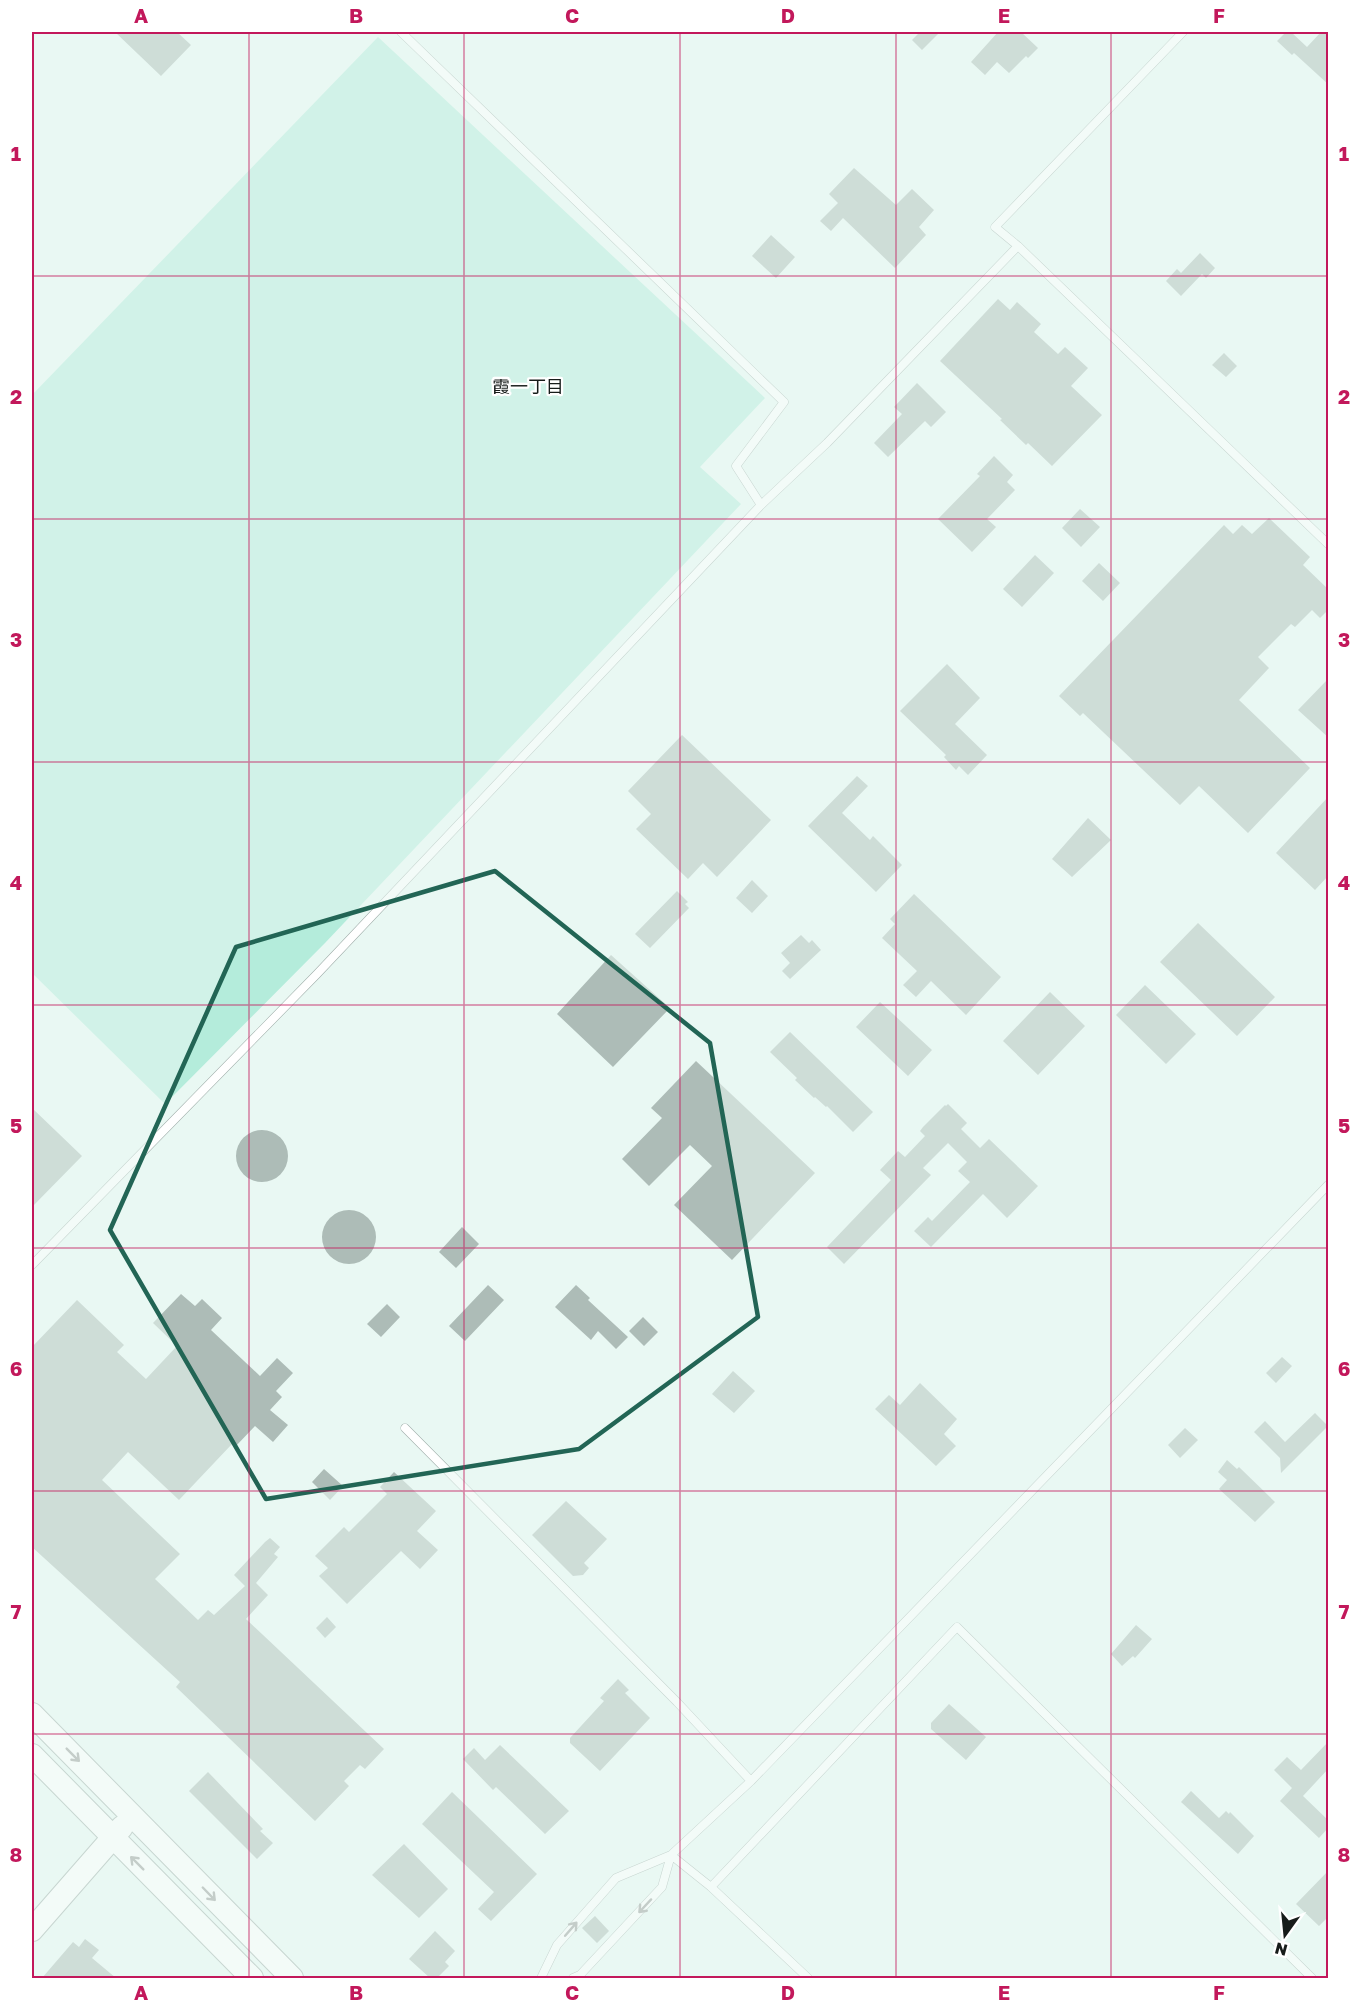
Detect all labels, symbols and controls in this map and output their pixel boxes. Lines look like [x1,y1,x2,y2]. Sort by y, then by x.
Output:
text: A [134,3,148,27]
text: B [349,3,363,27]
text: C [565,3,579,27]
text: D [781,3,795,27]
text: E [998,3,1010,27]
text: F [1213,3,1225,27]
text: 1 [11,141,21,165]
text: 1 [1339,141,1349,165]
district label: 霞一丁目 [492,375,564,397]
text: 2 [10,384,22,408]
text: 2 [1338,384,1350,408]
text: 3 [10,627,22,651]
text: 3 [1338,627,1350,651]
text: 4 [10,870,22,894]
text: 4 [1338,870,1350,894]
text: 5 [10,1113,22,1137]
text: 5 [1338,1113,1350,1137]
text: 6 [10,1356,22,1380]
text: 6 [1338,1356,1350,1380]
text: 7 [11,1599,22,1623]
text: 7 [1339,1599,1350,1623]
one-way arrow [65,1748,80,1763]
text: 8 [10,1842,22,1866]
text: 8 [1338,1842,1350,1866]
one-way arrow [129,1856,144,1870]
one-way arrow [202,1887,217,1902]
one-way arrow [638,1898,652,1913]
north arrow [1255,1905,1315,1965]
one-way arrow [564,1922,578,1937]
text: N [1273,1938,1290,1961]
text: A [134,1980,148,2004]
text: B [349,1980,363,2004]
text: C [565,1980,579,2004]
text: D [781,1980,795,2004]
text: E [998,1980,1010,2004]
text: F [1213,1980,1225,2004]

